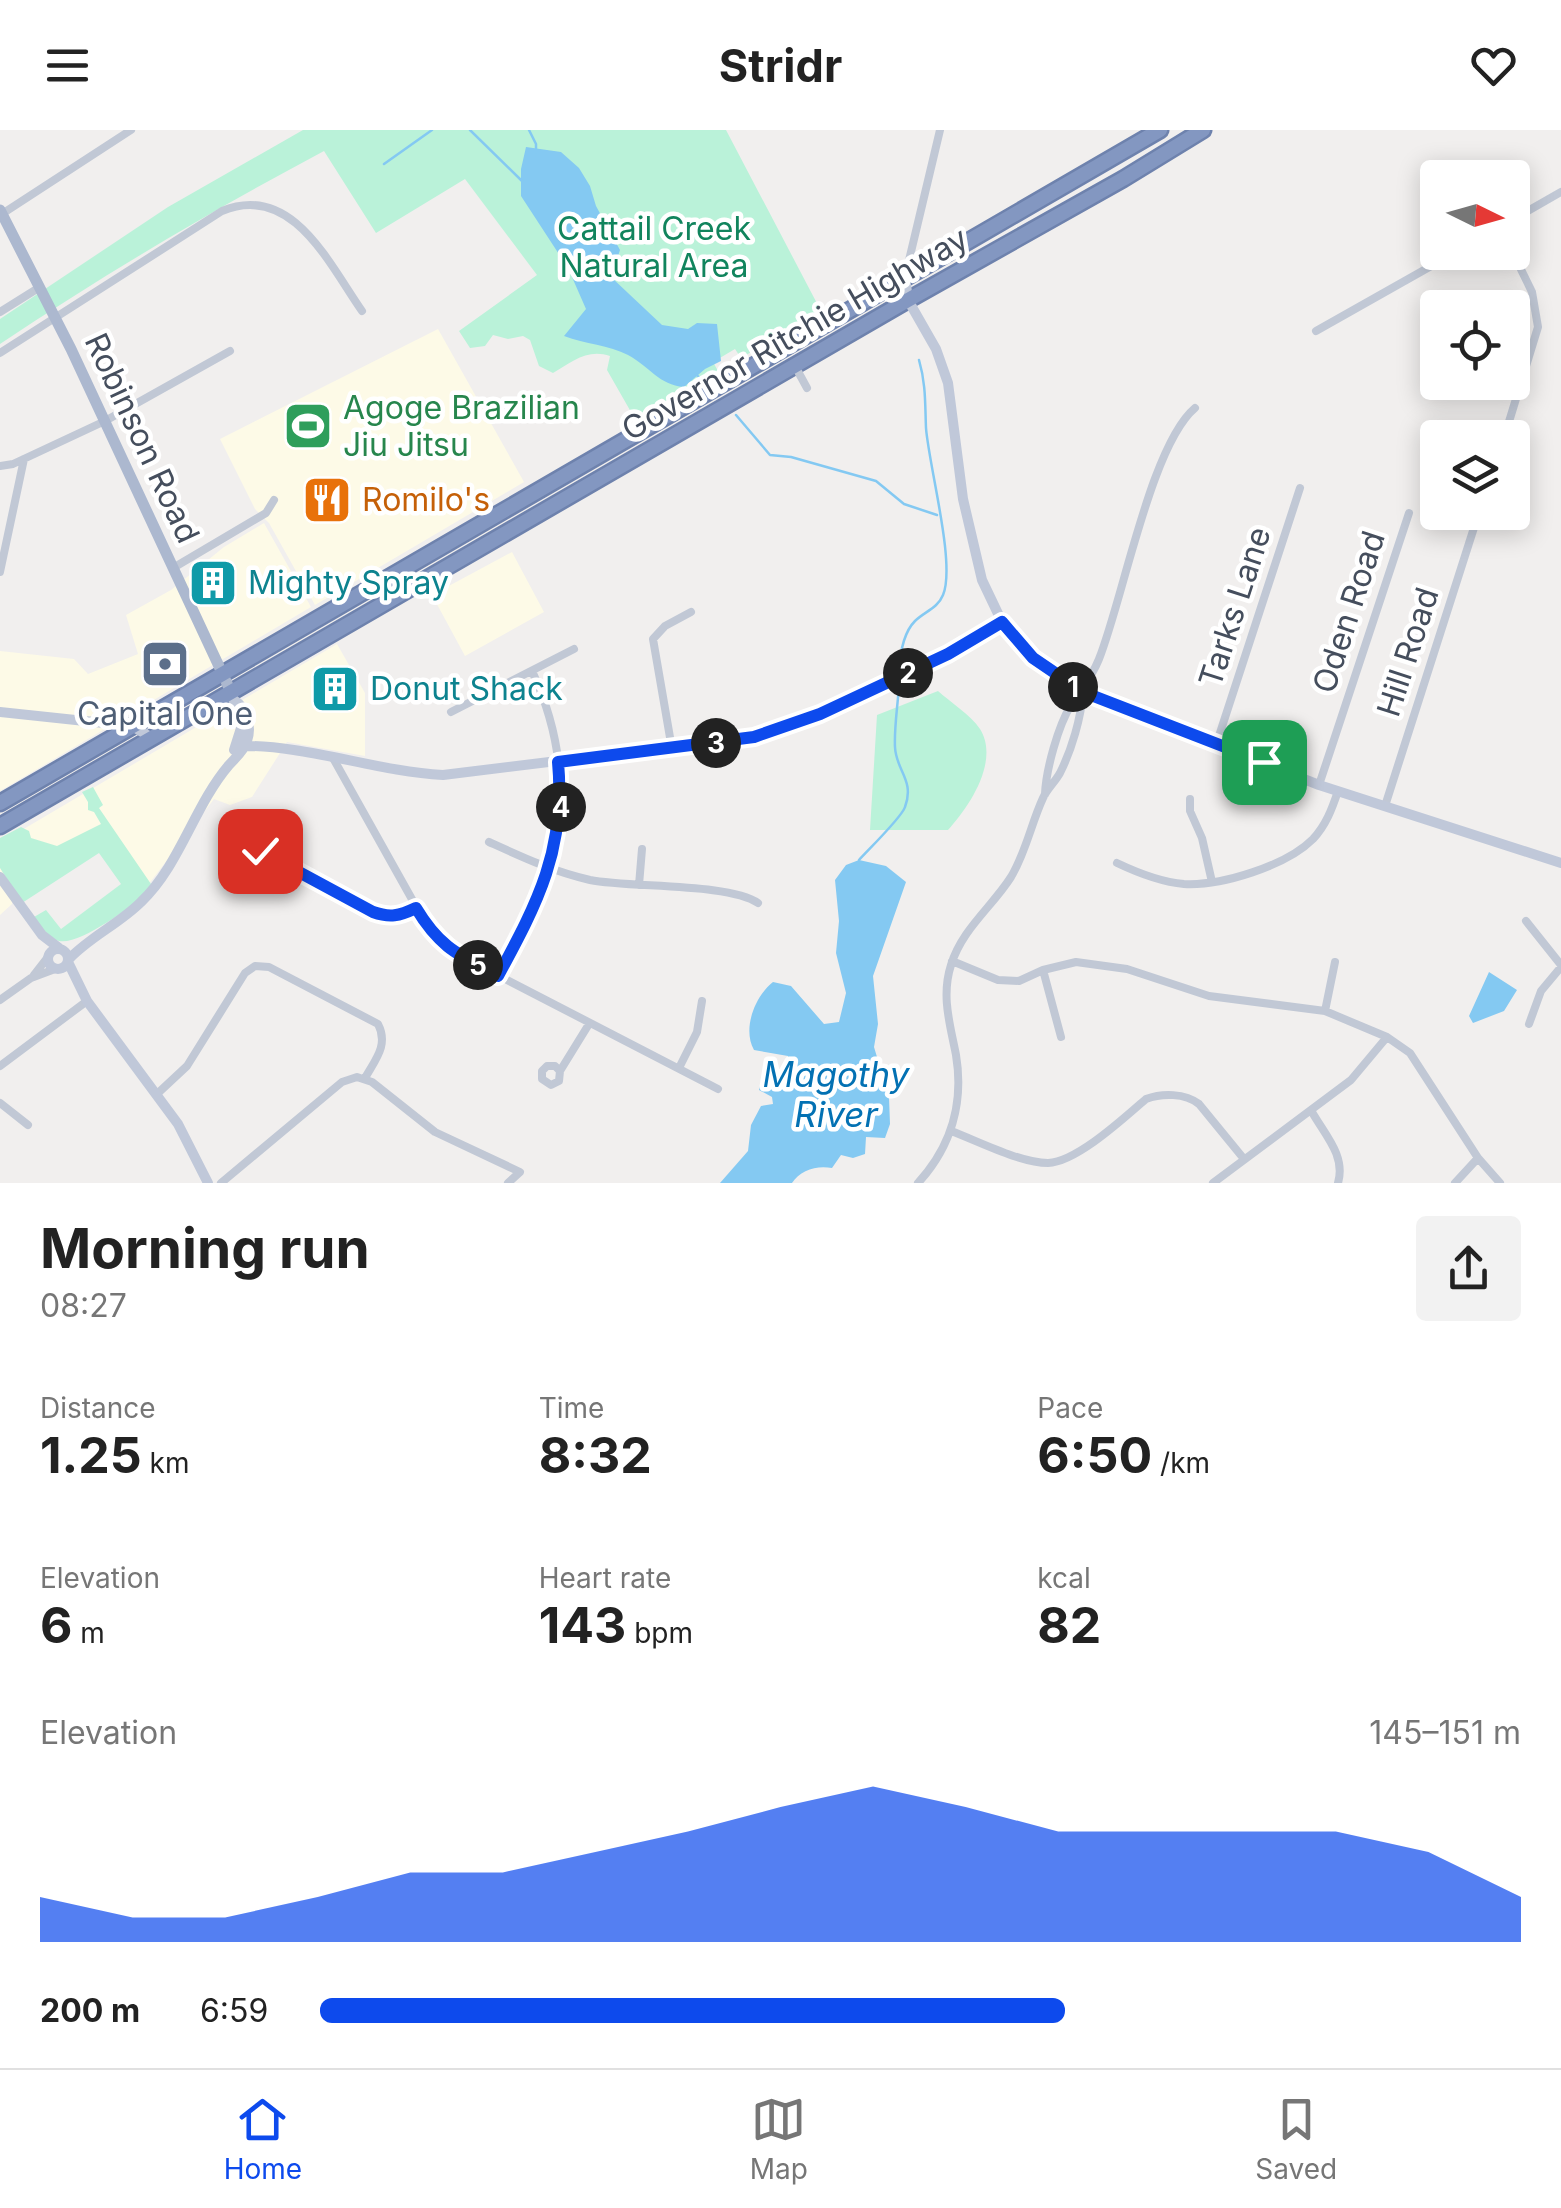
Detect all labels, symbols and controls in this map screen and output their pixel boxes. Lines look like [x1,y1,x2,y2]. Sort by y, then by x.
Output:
icon: menu [40,38,95,93]
text: Stridr [719,38,842,93]
icon: heart [1466,38,1521,93]
north arrow [1420,160,1530,270]
map controls [1420,160,1530,530]
park label: Cattail Creek Natural Area [557,209,751,285]
street label: Governor Ritchie Highway [615,218,975,449]
button: locate [1420,290,1530,400]
street label: Robinson Road [77,327,208,549]
place label: Agoge Brazilian Jiu Jitsu [343,388,580,464]
sports icon: Agoge Brazilian Jiu Jitsu [282,400,334,452]
button: layers [1420,420,1530,530]
restaurant icon: Romilo's [301,474,353,526]
place label: Romilo's [362,480,490,519]
street label: Tarks Lane [1190,522,1279,692]
street label: Oden Road [1304,526,1393,698]
building icon: Mighty Spray [187,557,239,609]
place label: Mighty Spray [248,563,449,602]
street label: Hill Road [1368,582,1447,721]
bank icon: Capital One [139,638,191,690]
pin: 2 [883,648,933,698]
text: 2 [899,656,917,690]
pin: 1 [1048,662,1098,712]
building icon: Donut Shack [309,663,361,715]
place label: Donut Shack [370,669,563,708]
text: 1 [1067,670,1079,704]
place label: Capital One [77,694,253,733]
pin: 3 [691,718,741,768]
pin [1222,720,1307,805]
text: 3 [707,726,725,760]
icon: arrive [1237,735,1292,790]
pin: 4 [536,782,586,832]
text: 4 [552,790,570,824]
pin [218,809,303,894]
icon: check [233,824,288,879]
pin: 5 [453,940,503,990]
text: 5 [469,948,487,982]
water label: Magothy River [763,1053,911,1135]
text: Morning run [40,1215,370,1281]
button: share [1416,1216,1521,1321]
text: 08:27 [40,1286,127,1325]
text: Distance [40,1391,156,1425]
text: Time [539,1391,604,1425]
text: Pace [1037,1391,1103,1425]
text: 1.25 [40,1425,142,1485]
text: 8:32 [539,1425,652,1485]
text: 6:50 [1037,1425,1152,1485]
text: km [142,1446,190,1480]
text: /km [1152,1446,1210,1480]
text: Elevation [40,1561,160,1595]
text: Heart rate [539,1561,671,1595]
text: kcal [1037,1561,1091,1595]
text: 6 [40,1595,72,1655]
text: 143 [539,1595,626,1655]
text: 82 [1037,1595,1101,1655]
text: m [72,1616,105,1650]
text: bpm [626,1616,693,1650]
text: Elevation [40,1713,177,1752]
text: 145–151 m [1369,1713,1521,1752]
text: 200 m [40,1991,140,2030]
text: 6:59 [200,1991,268,2030]
tab: Home [224,2092,302,2186]
tab: Map [750,2092,808,2186]
tab: Saved [1255,2092,1337,2186]

